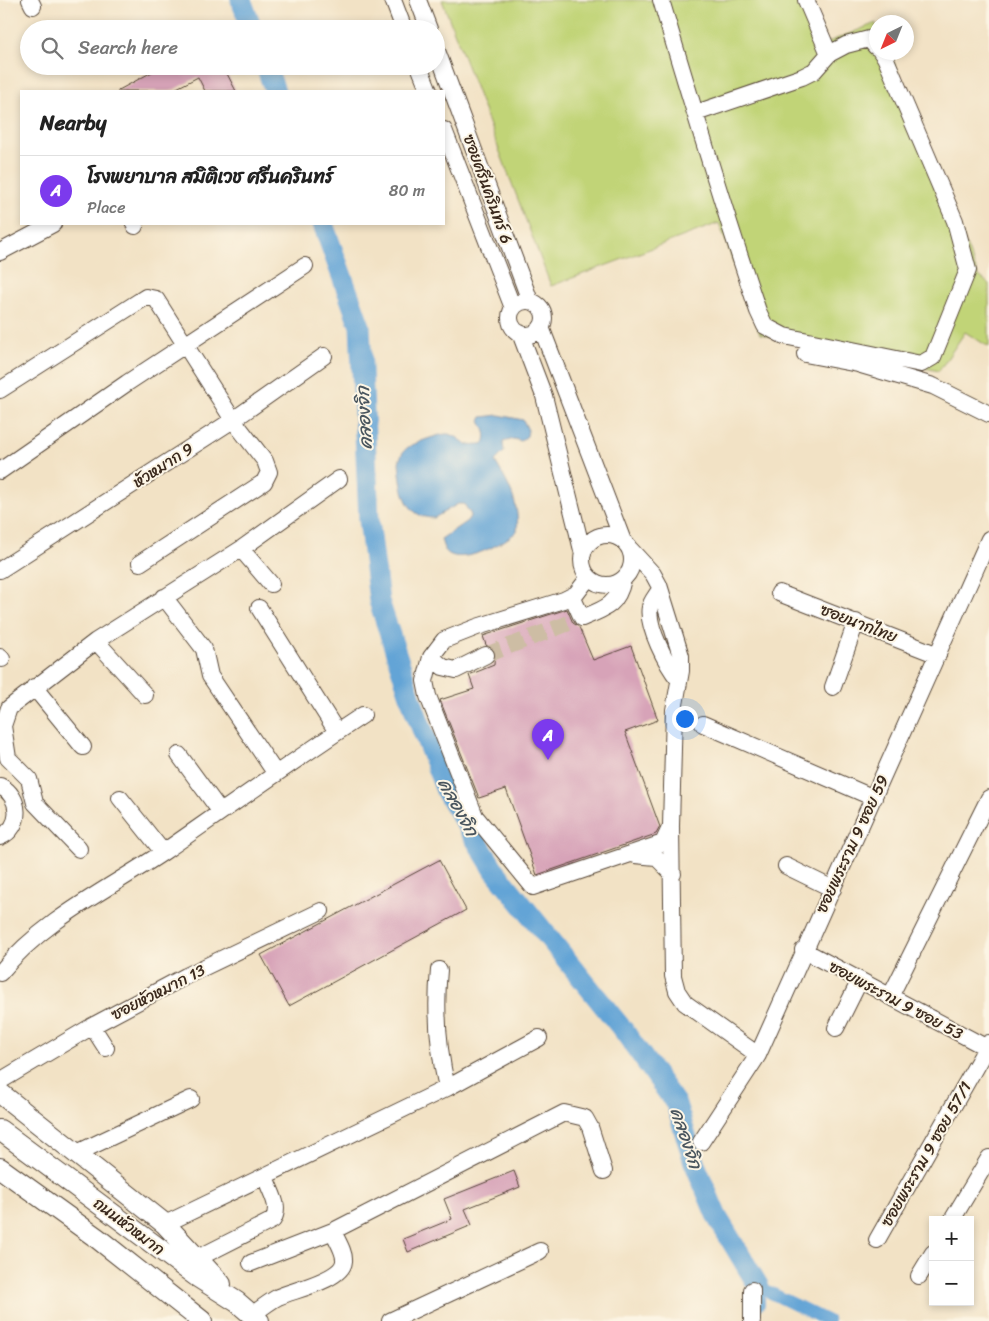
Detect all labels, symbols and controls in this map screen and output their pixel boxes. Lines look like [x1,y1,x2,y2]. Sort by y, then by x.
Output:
north arrow [869,15,914,60]
search box [20,20,445,75]
text: Search here [78,31,178,64]
icon: search [38,34,66,62]
text: Nearby [40,104,106,142]
street label: ซอยศรีนครินทร์ 6 [455,130,521,248]
text: โรงพยาบาล สมิติเวช ศรีนครินทร์ [87,160,334,193]
text: A [51,176,61,205]
text: 80 m [389,176,425,205]
text: Place [87,193,126,222]
water label: คลองจิก [346,385,382,450]
street label: หัวหมาก 9 [127,434,200,496]
street label: ซอยนากไทย [816,595,903,651]
your location [672,706,698,732]
pin: A [532,719,564,760]
street label: ซอยพระราม 9 ซอย 59 [807,770,897,918]
water label: คลองจิก [429,772,488,843]
street label: ซอยพระราม 9 ซอย 53 [823,952,969,1048]
street label: ซอยหัวหมาก 13 [106,956,211,1028]
street label: ซอยพระราม 9 ซอย 57/1 [872,1076,980,1232]
water label: คลองจิก [661,1103,712,1174]
street label: ถนนหัวหมาก [87,1189,171,1263]
map controls [929,1216,974,1306]
button: + [929,1216,974,1261]
button: − [929,1261,974,1306]

